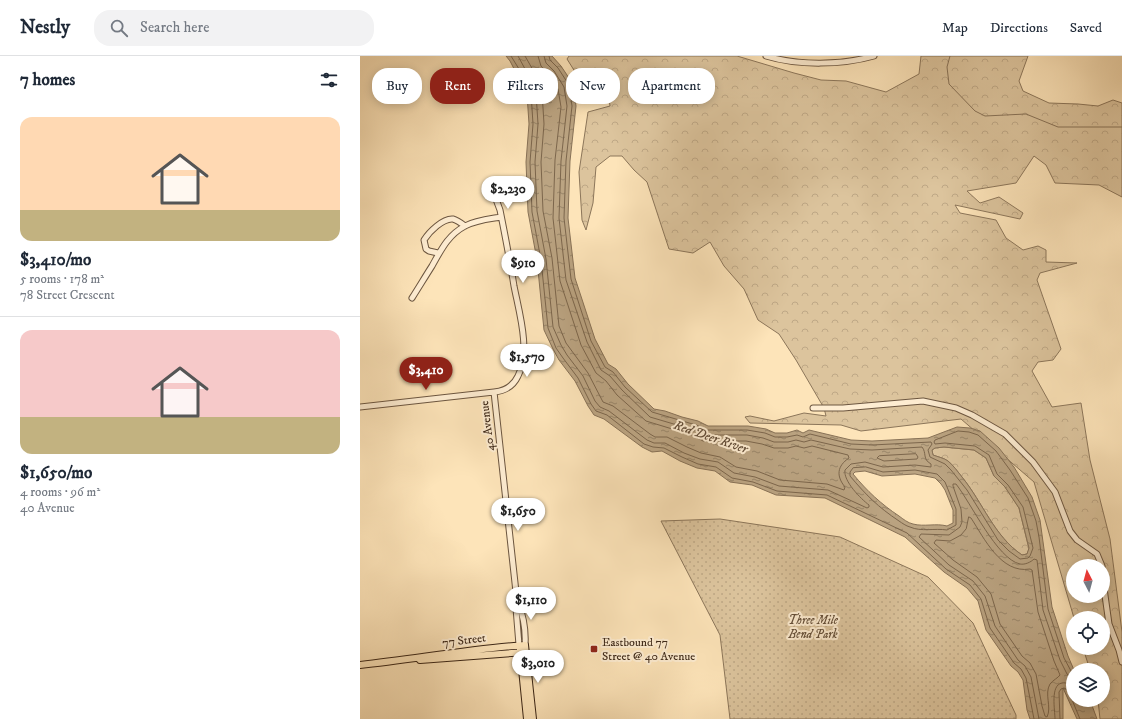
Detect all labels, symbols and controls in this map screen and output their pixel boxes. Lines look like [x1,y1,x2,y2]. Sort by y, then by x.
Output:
search box [94,10,374,46]
text: Nestly [20,16,70,39]
icon: search [108,17,130,39]
text: Search here [140,18,209,37]
text: Map [942,19,968,37]
text: Directions [990,19,1048,37]
text: Saved [1070,19,1102,37]
chip: Buy [372,68,422,104]
chip: Rent [430,68,485,104]
chip: Filters [493,68,558,104]
chip: New [566,68,620,104]
chip: Apartment [628,68,715,104]
text: 7 homes [20,69,75,91]
icon: filters [318,69,340,91]
icon: home [144,143,216,215]
pin: $2,230 [475,176,541,210]
text: $2,230 [490,181,526,197]
text: $3,410/mo [20,249,91,271]
pin: $910 [499,250,547,284]
text: $910 [510,255,536,271]
text: 5 rooms · 178 m² [20,271,104,287]
text: 78 Street Crescent [20,287,115,303]
pin: $1,570 [494,344,560,378]
text: $1,570 [509,349,545,365]
icon: home [144,356,216,428]
pin: $3,410 [393,357,459,391]
text: $3,410 [409,362,443,378]
street label: 40 Avenue [477,400,498,452]
water label: Red Deer River [671,417,751,457]
text: $1,650/mo [20,462,92,484]
text: 4 rooms · 96 m² [20,484,100,500]
pin: $1,650 [485,498,551,532]
text: 40 Avenue [20,500,75,516]
text: $1,650 [500,503,536,519]
north arrow [1066,559,1110,603]
map controls [1066,559,1110,707]
pin: $1,110 [498,587,564,621]
text: $1,110 [515,592,547,608]
button: locate [1066,611,1110,655]
park label: Three Mile Bend Park [787,613,839,642]
street label: 77 Street [442,630,487,651]
place label: Eastbound 77 Street @ 40 Avenue [602,635,695,664]
marker: Eastbound 77 Street @ 40 Avenue [589,644,599,654]
pin: $3,010 [505,650,571,684]
text: $3,010 [521,655,555,671]
button: layers [1066,663,1110,707]

